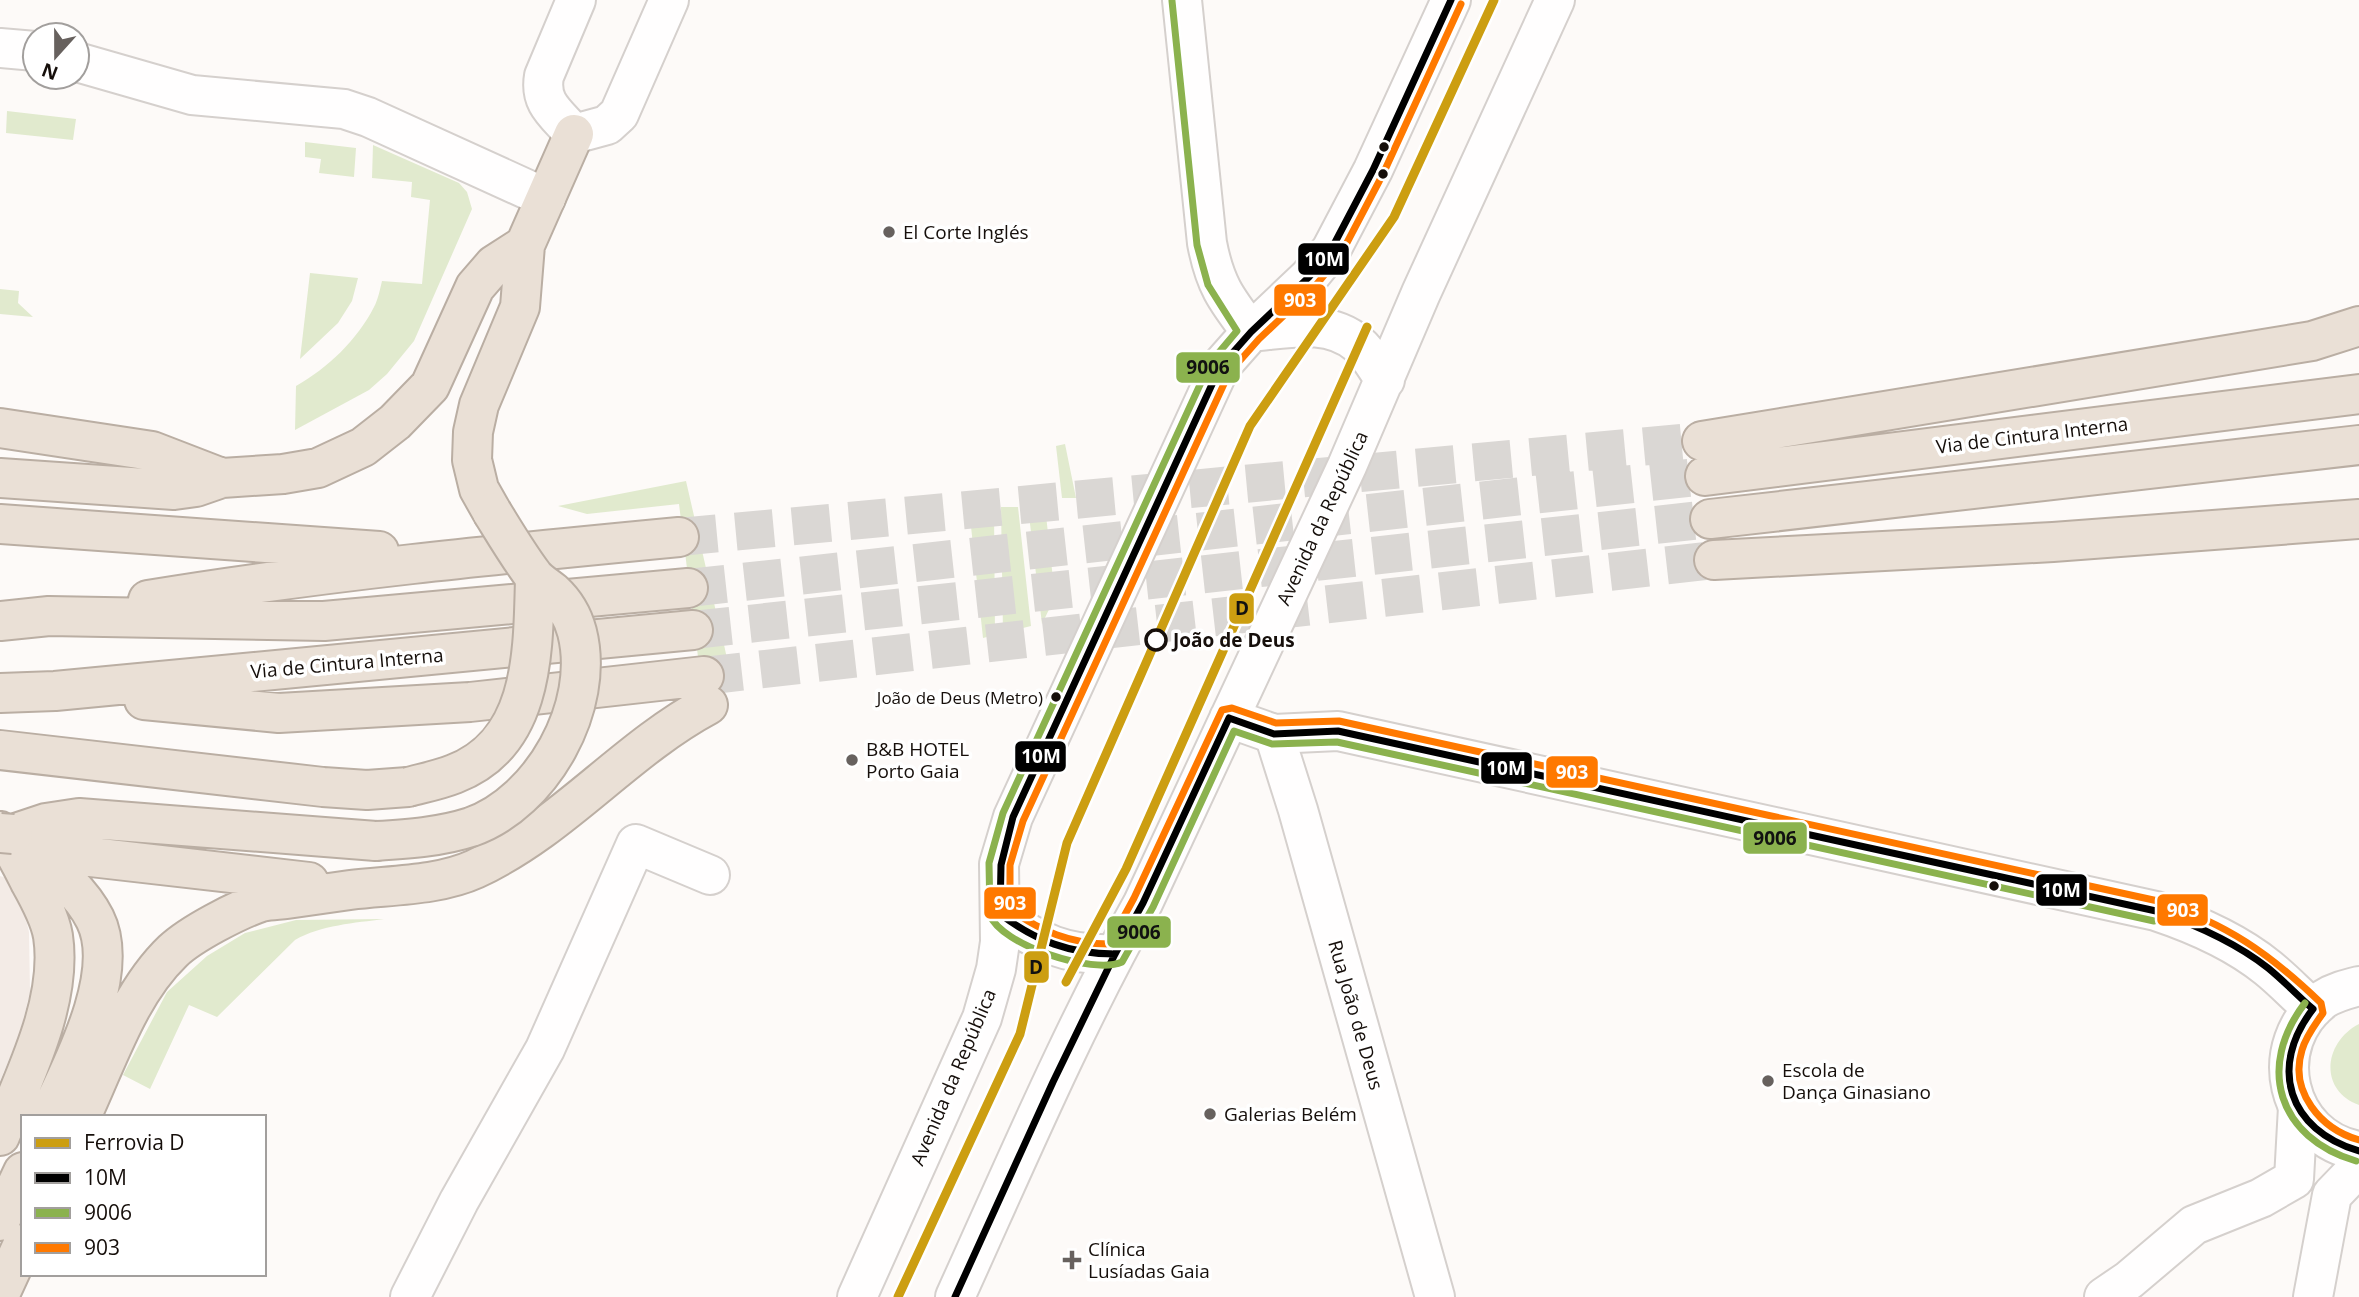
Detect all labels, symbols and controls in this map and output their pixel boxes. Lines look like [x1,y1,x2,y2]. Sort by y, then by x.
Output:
north arrow [21,21,91,91]
text: N [38,57,62,87]
unlabelled marker [1377,140,1391,154]
unlabelled marker [1376,167,1390,181]
place label: El Corte Inglés [903,219,1029,245]
marker: El Corte Inglés [881,224,897,240]
line badge: 10M [1297,242,1350,276]
text: 10M [1304,246,1344,272]
line badge: 903 [1273,283,1327,317]
text: 903 [1284,287,1316,313]
line badge: 9006 [1175,351,1241,384]
text: 9006 [1186,354,1230,380]
street label: Via de Cintura Interna [1934,410,2130,460]
street label: Avenida da República [1270,427,1374,609]
line badge: D [1228,592,1255,625]
text: D [1235,595,1249,621]
place label: João de Deus [1171,627,1295,653]
marker: João de Deus [1145,629,1167,651]
street label: Via de Cintura Interna [250,642,444,684]
place label: João de Deus (Metro) [875,686,1043,709]
marker: João de Deus (Metro) [1049,690,1063,704]
place label: B&B HOTEL Porto Gaia [866,736,969,784]
line badge: 10M [1014,740,1067,773]
text: 10M [1021,743,1061,769]
line badge: 10M [1480,751,1533,785]
marker: B&B HOTEL Porto Gaia [844,752,860,768]
text: 10M [1486,755,1526,781]
line badge: 903 [1545,755,1599,789]
text: 903 [1556,759,1588,785]
line badge: 9006 [1742,821,1808,855]
text: 9006 [1753,825,1797,851]
line badge: 10M [2035,873,2088,907]
text: 10M [2041,877,2081,903]
unlabelled marker [1987,879,2001,893]
line badge: 903 [983,886,1037,920]
text: 903 [994,890,1026,916]
line badge: 903 [2156,893,2209,927]
text: 903 [2167,897,2199,923]
line badge: 9006 [1106,915,1172,949]
text: 9006 [1117,919,1161,945]
street label: Rua João de Deus [1322,937,1390,1093]
line badge: D [1023,950,1050,984]
text: D [1029,954,1043,980]
street label: Avenida da República [904,985,1002,1169]
place label: Escola de Dança Ginasiano [1782,1057,1931,1105]
marker: Escola de Dança Ginasiano [1760,1073,1776,1089]
place label: Galerias Belém [1224,1101,1357,1127]
marker: Galerias Belém [1202,1106,1218,1122]
legend [21,1115,266,1276]
text: Ferrovia D [84,1128,185,1156]
text: 10M [84,1163,127,1191]
text: 9006 [84,1198,132,1226]
text: 903 [84,1233,120,1261]
place label: Clínica Lusíadas Gaia [1088,1236,1210,1284]
marker: Clínica Lusíadas Gaia [1062,1250,1082,1270]

